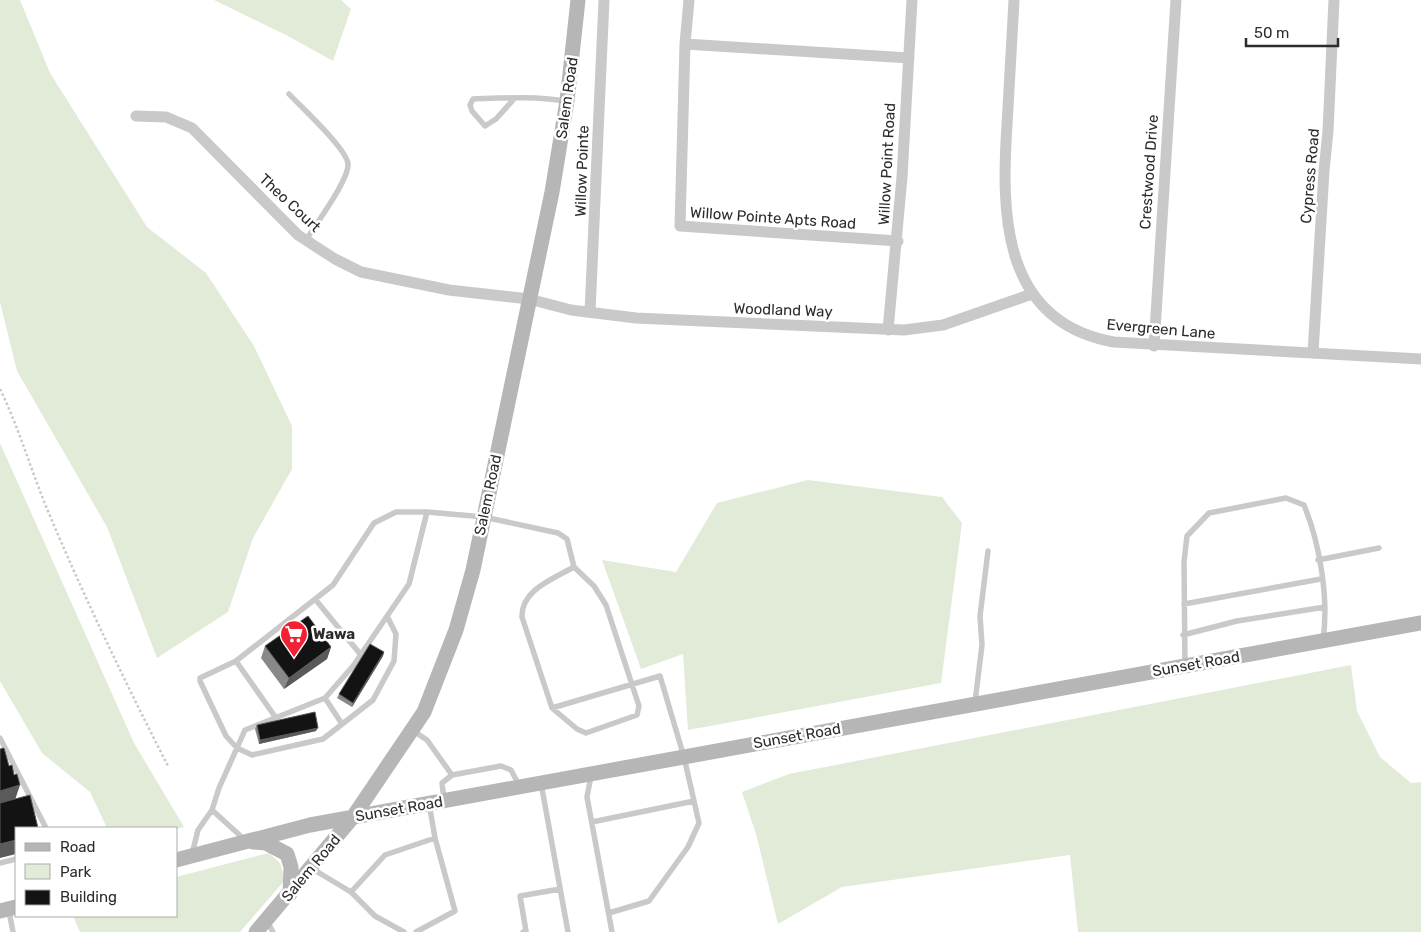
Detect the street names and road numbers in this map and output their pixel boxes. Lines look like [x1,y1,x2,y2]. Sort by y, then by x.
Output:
street label: Salem Road [552,56,582,140]
street label: Willow Point Road [875,102,899,226]
street label: Crestwood Drive [1136,114,1162,230]
street label: Willow Pointe [571,125,593,217]
street label: Cypress Road [1297,128,1323,224]
street label: Theo Court [256,170,325,236]
street label: Willow Pointe Apts Road [689,203,857,233]
street label: Woodland Way [733,299,833,321]
street label: Evergreen Lane [1106,315,1216,343]
street label: Salem Road [471,453,505,537]
street label: Sunset Road [1151,647,1241,681]
street label: Sunset Road [752,719,842,753]
street label: Sunset Road [354,792,444,826]
street label: Salem Road [278,831,344,905]

